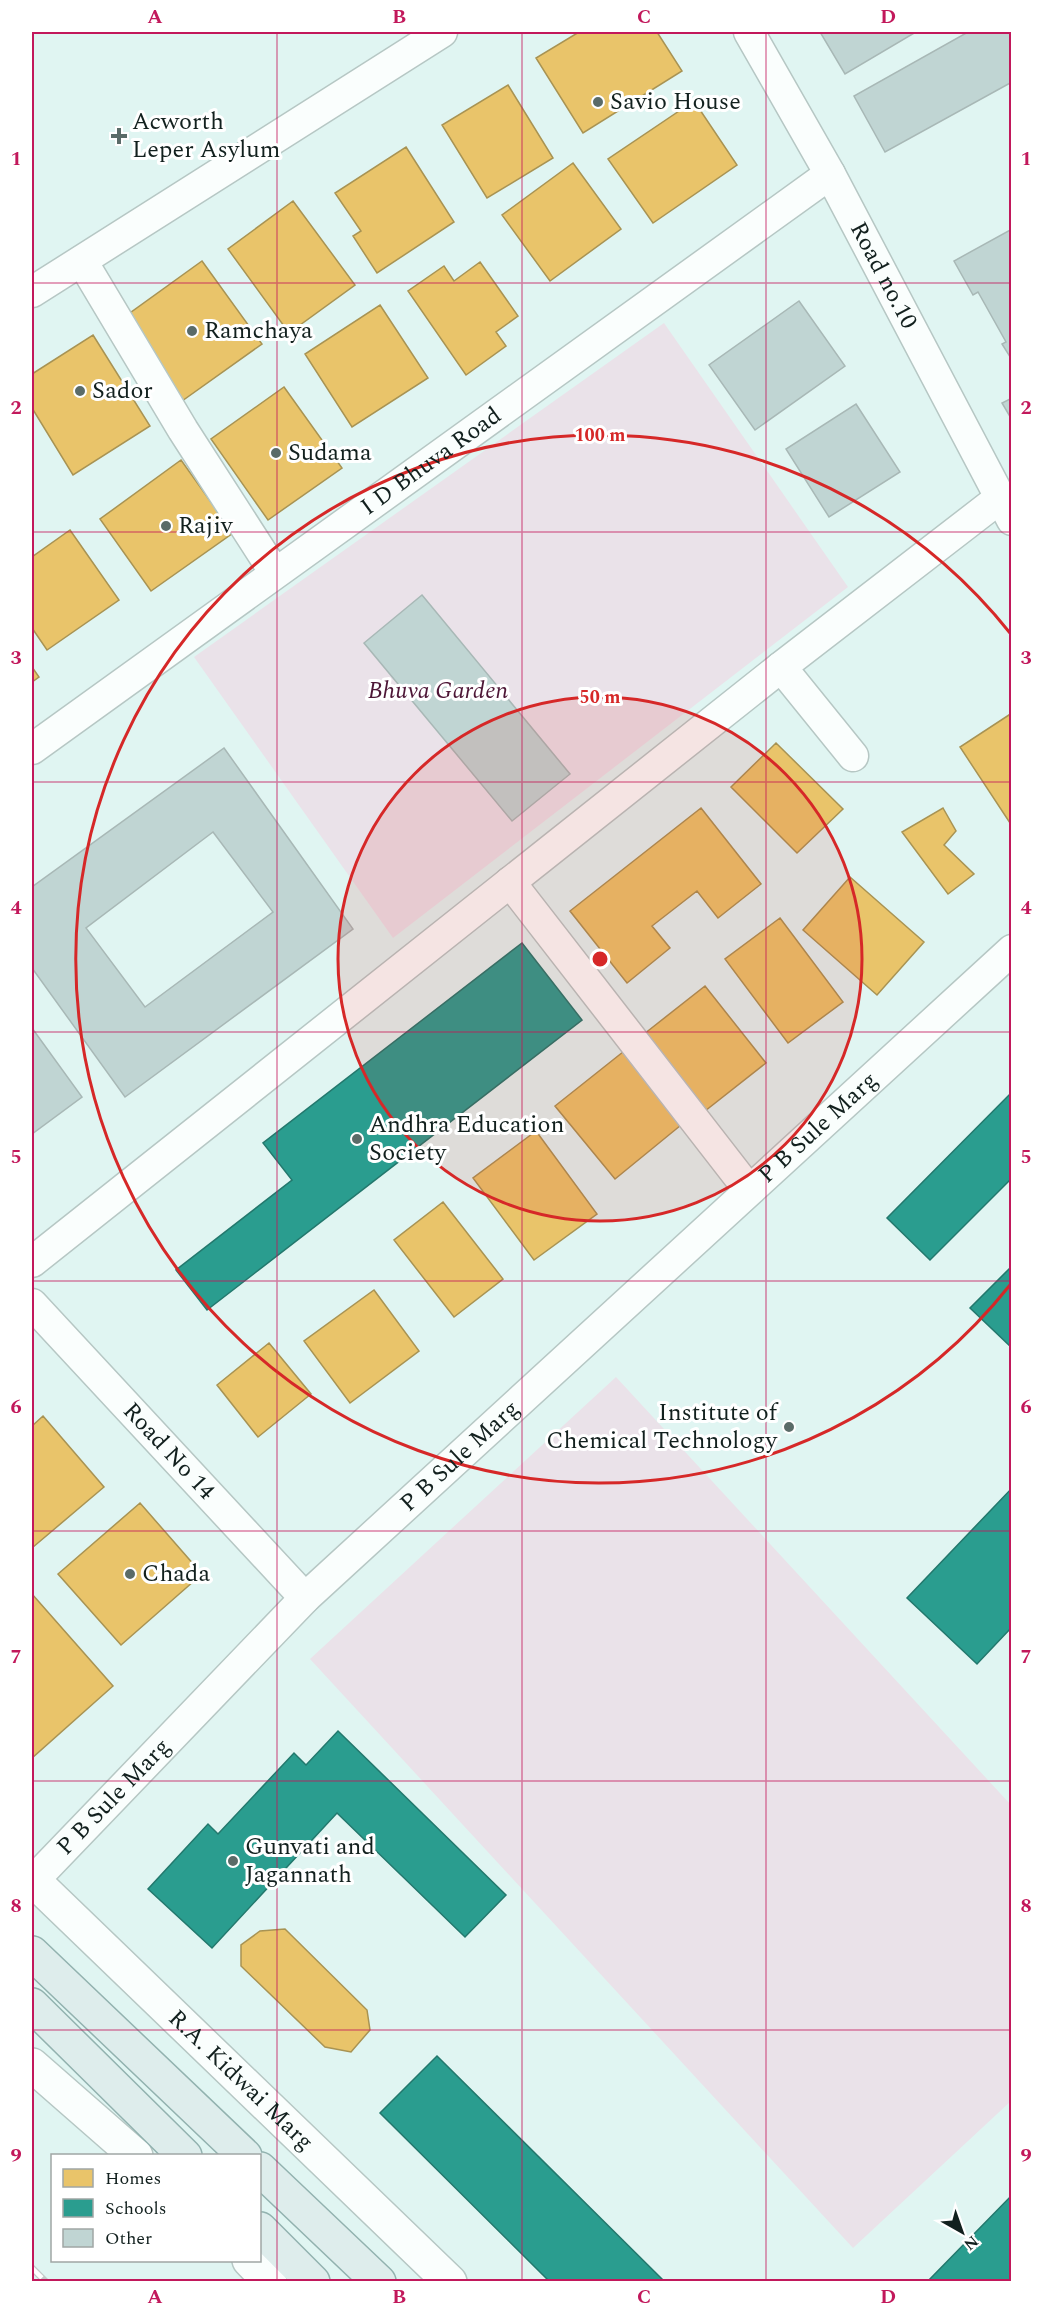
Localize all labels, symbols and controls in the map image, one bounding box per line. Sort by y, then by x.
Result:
text: A [147,2,163,32]
text: B [392,2,406,32]
text: C [637,2,651,32]
text: D [880,2,896,32]
place label: Savio House [610,84,741,120]
marker: Savio House [591,95,605,109]
place label: Acworth Leper Asylum [132,104,280,168]
marker: Acworth Leper Asylum [110,127,128,145]
text: 1 [10,144,22,174]
text: 1 [1020,144,1032,174]
street label: Road no.10 [840,215,926,335]
place label: Ramchaya [204,313,313,349]
marker: Ramchaya [185,324,199,338]
place label: Sador [92,373,153,409]
marker: Sador [73,384,87,398]
text: 2 [10,393,22,423]
text: 2 [1020,393,1032,423]
street label: I D Bhuva Road [353,398,509,525]
text: 100 m [574,422,626,449]
place label: Sudama [288,435,372,471]
marker: Sudama [269,446,283,460]
place label: Rajiv [178,508,234,544]
marker: Rajiv [159,519,173,533]
text: 3 [10,643,22,673]
text: 3 [1020,643,1032,673]
park label: Bhuva Garden [368,673,509,709]
text: 50 m [580,684,620,711]
text: 4 [10,893,22,923]
text: 4 [1020,893,1032,923]
centre of rings [590,949,610,969]
street label: P B Sule Marg [750,1063,886,1192]
place label: Andhra Education Society [369,1107,565,1171]
marker: Andhra Education Society [350,1132,364,1146]
text: 5 [10,1142,22,1172]
text: 5 [1020,1142,1032,1172]
text: 6 [10,1392,22,1422]
street label: P B Sule Marg [392,1392,528,1520]
text: 6 [1020,1392,1032,1422]
street label: Road No 14 [114,1394,224,1508]
place label: Institute of Chemical Technology [546,1395,779,1459]
marker: Institute of Chemical Technology [782,1420,796,1434]
place label: Chada [142,1556,210,1592]
marker: Chada [123,1567,137,1581]
text: 7 [10,1642,22,1672]
text: 7 [1020,1642,1032,1672]
street label: P B Sule Marg [48,1730,179,1864]
place label: Gunvati and Jagannath [245,1829,375,1893]
marker: Gunvati and Jagannath [226,1854,240,1868]
text: 8 [10,1891,22,1921]
text: 8 [1020,1891,1032,1921]
street label: R.A. Kidwai Marg [160,2001,322,2159]
text: 9 [10,2141,22,2171]
text: 9 [1020,2141,1032,2171]
legend [51,2154,261,2262]
text: Homes [105,2165,161,2192]
text: Schools [105,2195,167,2222]
north arrow [932,2202,992,2262]
text: Other [105,2225,152,2252]
text: N [958,2229,984,2256]
text: A [147,2282,163,2312]
text: B [392,2282,406,2312]
text: C [637,2282,651,2312]
text: D [880,2282,896,2312]

